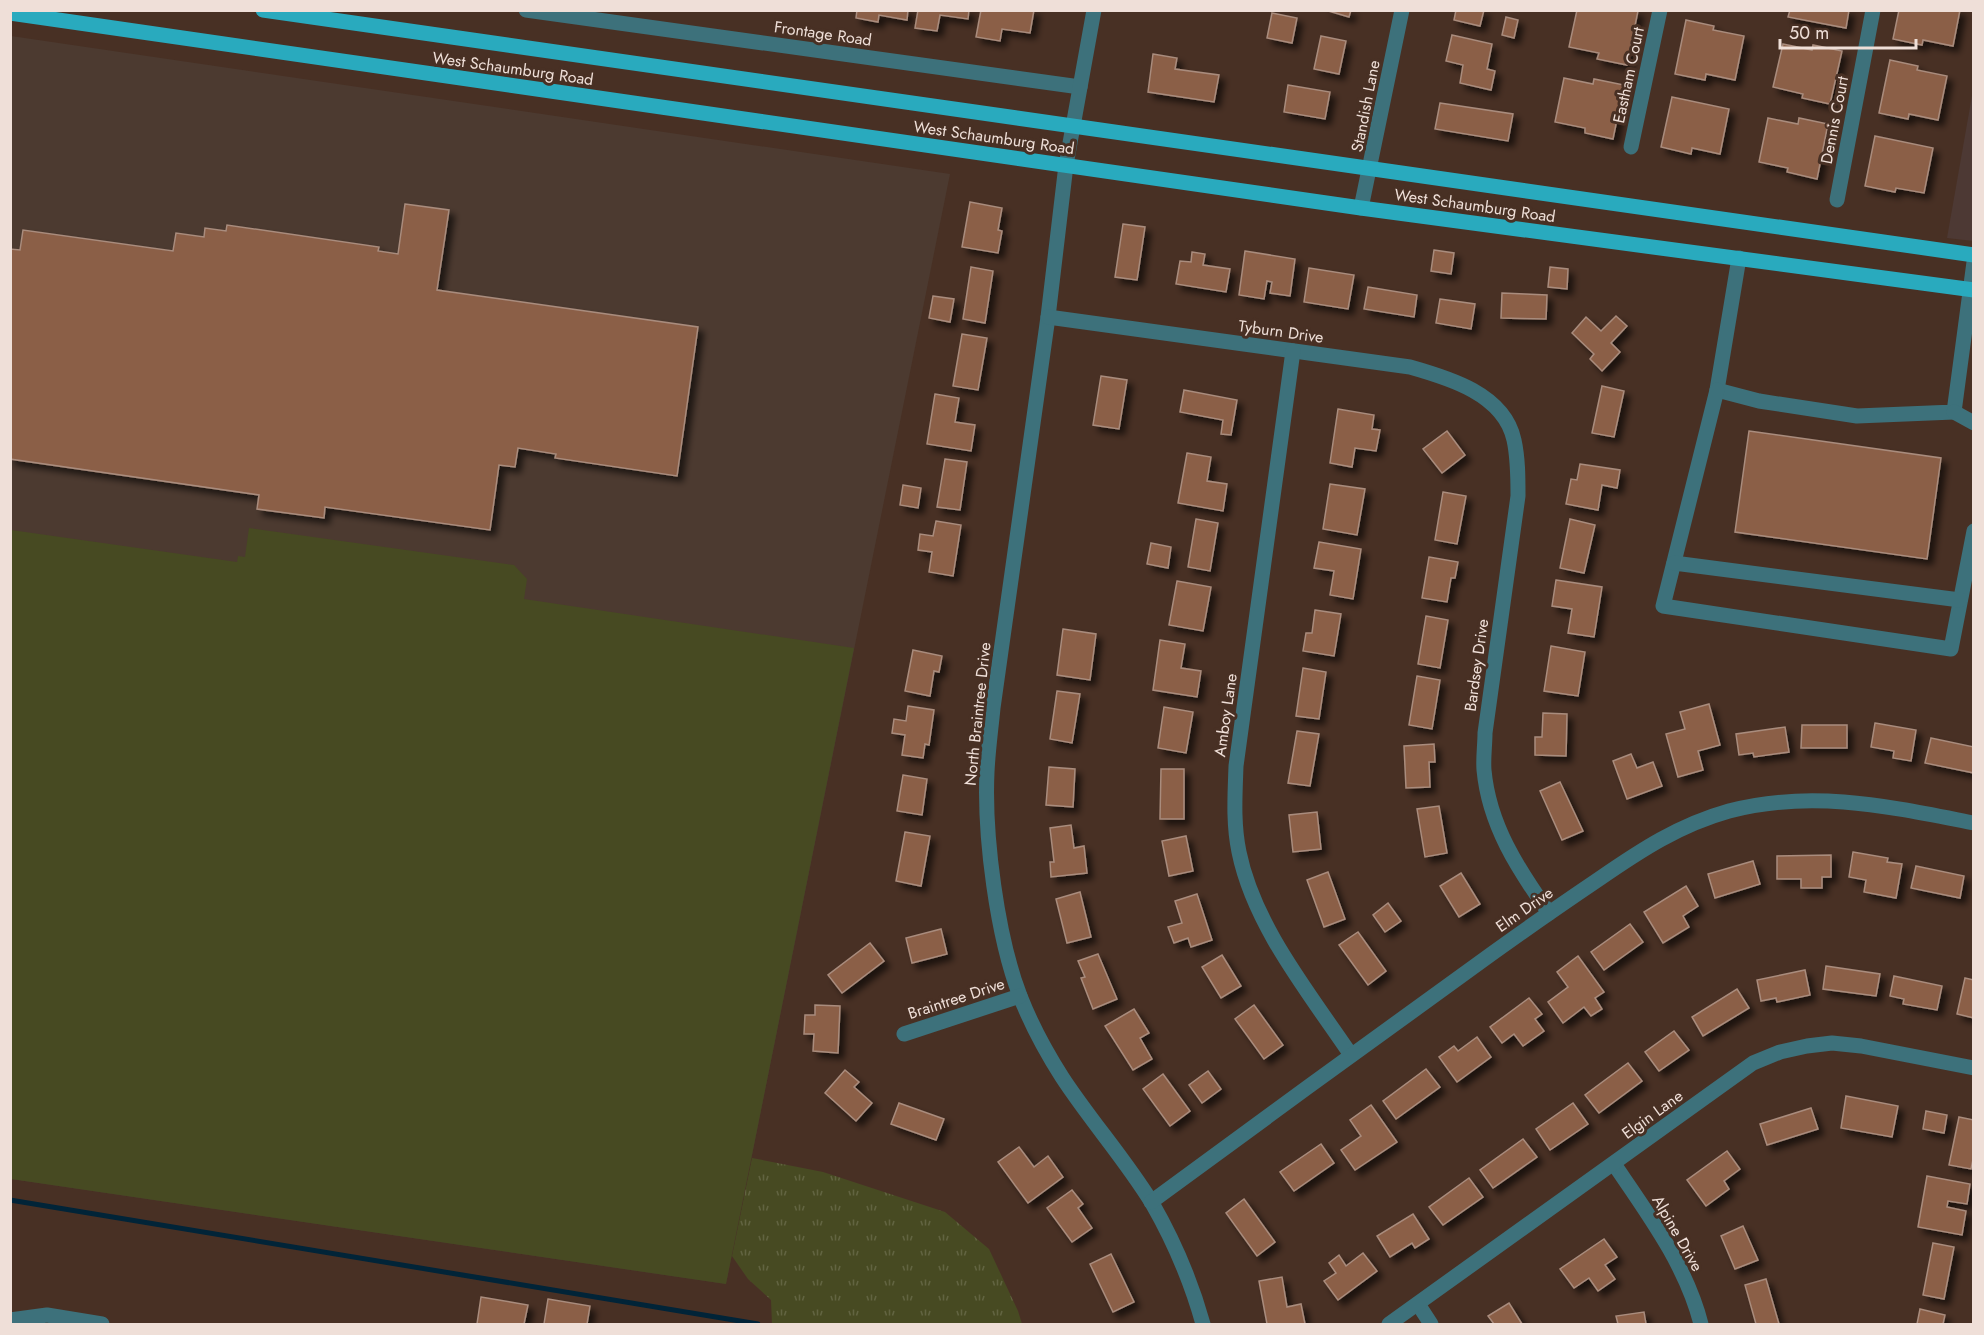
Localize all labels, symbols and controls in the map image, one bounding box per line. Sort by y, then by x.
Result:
scale bar [1780,12,1916,50]
street label: Frontage Road [773,15,873,52]
text: 50 m [1789,20,1829,46]
street label: Eastham Court [1607,25,1650,125]
street label: West Schaumburg Road [431,46,595,91]
street label: Standish Lane [1345,58,1386,154]
street label: Dennis Court [1815,74,1854,166]
street label: West Schaumburg Road [912,115,1076,160]
street label: West Schaumburg Road [1393,183,1557,228]
street label: Tyburn Drive [1237,314,1325,349]
street label: Bardsey Drive [1459,617,1494,713]
street label: North Braintree Drive [959,641,996,787]
street label: Amboy Lane [1208,672,1243,758]
street label: Elm Drive [1491,881,1558,938]
street label: Braintree Drive [905,972,1008,1025]
street label: Elgin Lane [1617,1084,1688,1144]
street label: Alpine Drive [1646,1191,1709,1276]

